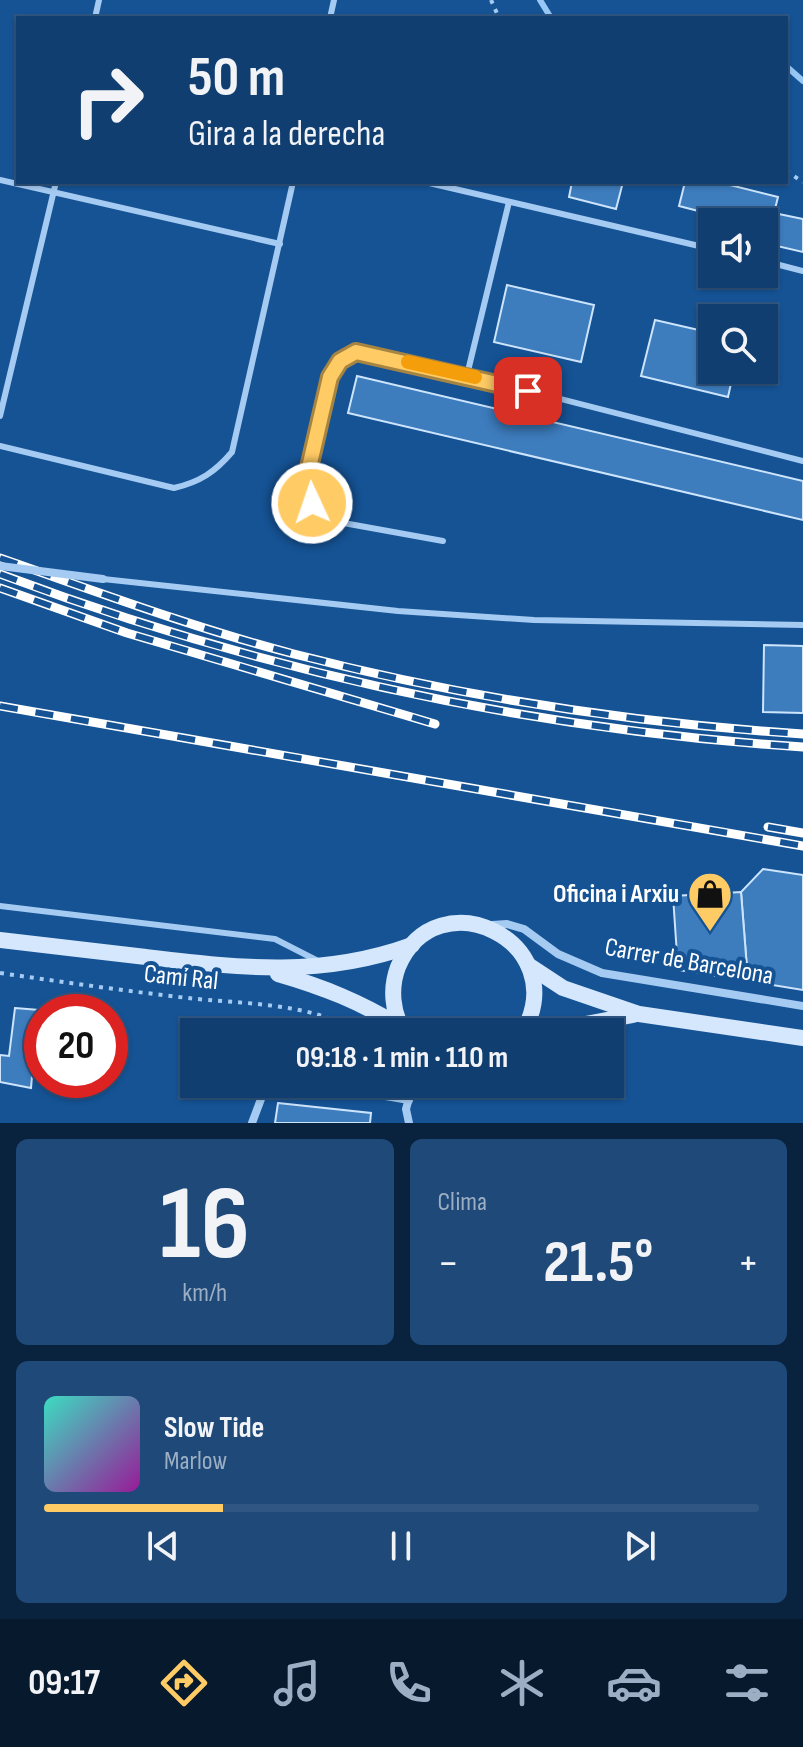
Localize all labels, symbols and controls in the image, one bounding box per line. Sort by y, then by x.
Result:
text: 50 m [188,45,285,112]
icon: right [56,48,160,152]
text: Gira a la derecha [188,113,385,156]
map controls [698,208,778,384]
button: sound [698,208,778,288]
button: search [698,304,778,384]
pin [494,357,562,425]
icon: arrive [506,369,550,413]
position arrow [270,461,354,545]
shop icon: Oficina i Arxiu [686,870,734,933]
place label: Oficina i Arxiu [553,879,679,910]
street label: Carrer de Barcelona [602,932,776,992]
street label: Camí Ral [142,959,220,997]
speed limit sign: 20 [24,994,128,1098]
text: 09:18 · 1 min · 110 m [296,1040,508,1076]
text: 16 [160,1163,250,1288]
text: Clima [438,1187,487,1218]
text: 21.5° [543,1227,653,1299]
text: − [438,1237,459,1290]
text: + [737,1237,759,1290]
text: km/h [182,1278,227,1309]
text: Slow Tide [164,1410,264,1446]
text: Marlow [164,1446,227,1477]
icon: previous [141,1524,185,1568]
icon: pause [379,1524,423,1568]
icon: next [618,1524,662,1568]
icon: directions [156,1655,212,1711]
icon: music [269,1655,325,1711]
icon: phone [381,1655,437,1711]
icon: climate [494,1655,550,1711]
icon: car [606,1655,662,1711]
icon: filters [719,1655,775,1711]
text: 09:17 [28,1662,100,1705]

